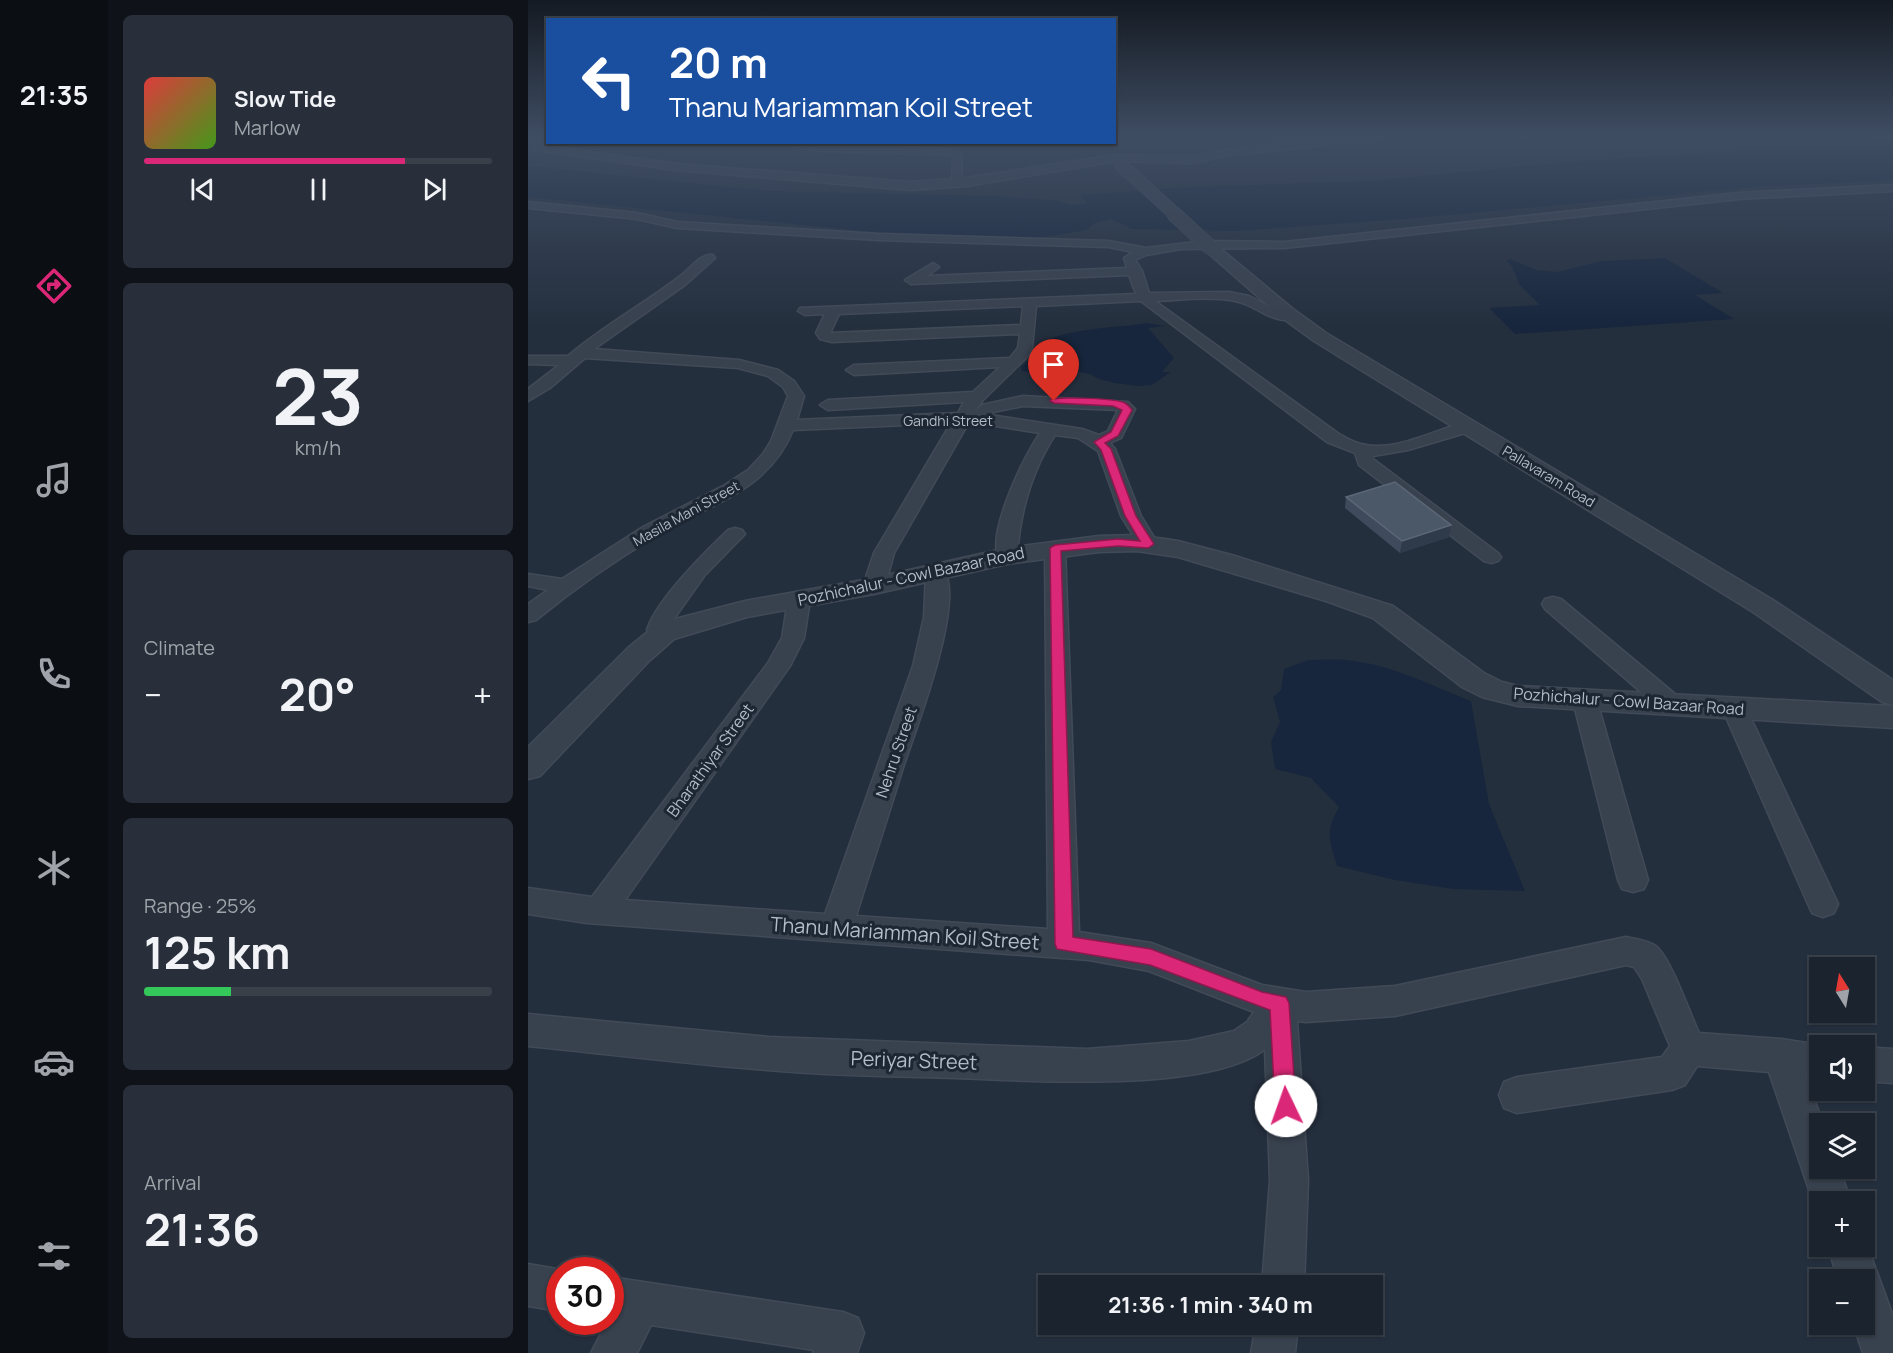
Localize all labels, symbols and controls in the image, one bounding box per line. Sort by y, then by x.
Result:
text: 20 m [669,33,768,91]
icon: left [570,42,648,120]
text: 21:35 [20,76,88,113]
text: Slow Tide [234,84,336,114]
text: Thanu Mariamman Koil Street [669,88,1033,125]
text: Marlow [234,114,301,141]
icon: previous [186,173,219,206]
icon: pause [302,173,335,206]
icon: next [418,173,451,206]
icon: directions [33,265,75,307]
pin [1028,339,1079,401]
text: 23 [272,342,364,448]
icon: arrive [1037,348,1070,381]
street label: Gandhi Street [903,411,993,430]
text: km/h [295,434,341,461]
street label: Pallavaram Road [1499,441,1599,511]
icon: music [33,459,75,501]
street label: Masila Mani Street [629,476,743,550]
street label: Pozhichalur - Cowl Bazaar Road [796,541,1026,611]
text: Climate [144,634,215,661]
icon: phone [33,653,75,695]
text: 20° [279,663,356,725]
text: − [144,672,162,717]
text: + [473,672,492,717]
street label: Pozhichalur - Cowl Bazaar Road [1513,682,1745,720]
street label: Bharathiyar Street [661,699,759,821]
street label: Nehru Street [870,703,922,801]
icon: climate [33,847,75,889]
text: Range · 25% [144,892,257,919]
street label: Thanu Mariamman Koil Street [770,910,1040,956]
text: 125 km [144,921,291,983]
north arrow [1809,957,1875,1023]
map controls [1809,957,1875,1335]
button: sound [1809,1035,1875,1101]
icon: car [33,1041,75,1083]
street label: Periyar Street [850,1044,978,1076]
position arrow [1254,1074,1318,1138]
button: layers [1809,1113,1875,1179]
text: Arrival [144,1169,201,1196]
button: + [1809,1191,1875,1257]
text: 21:36 [144,1198,260,1260]
icon: filters [33,1235,75,1277]
speed limit sign: 30 [546,1257,624,1335]
button: − [1809,1269,1875,1335]
text: 21:36 · 1 min · 340 m [1108,1290,1313,1320]

